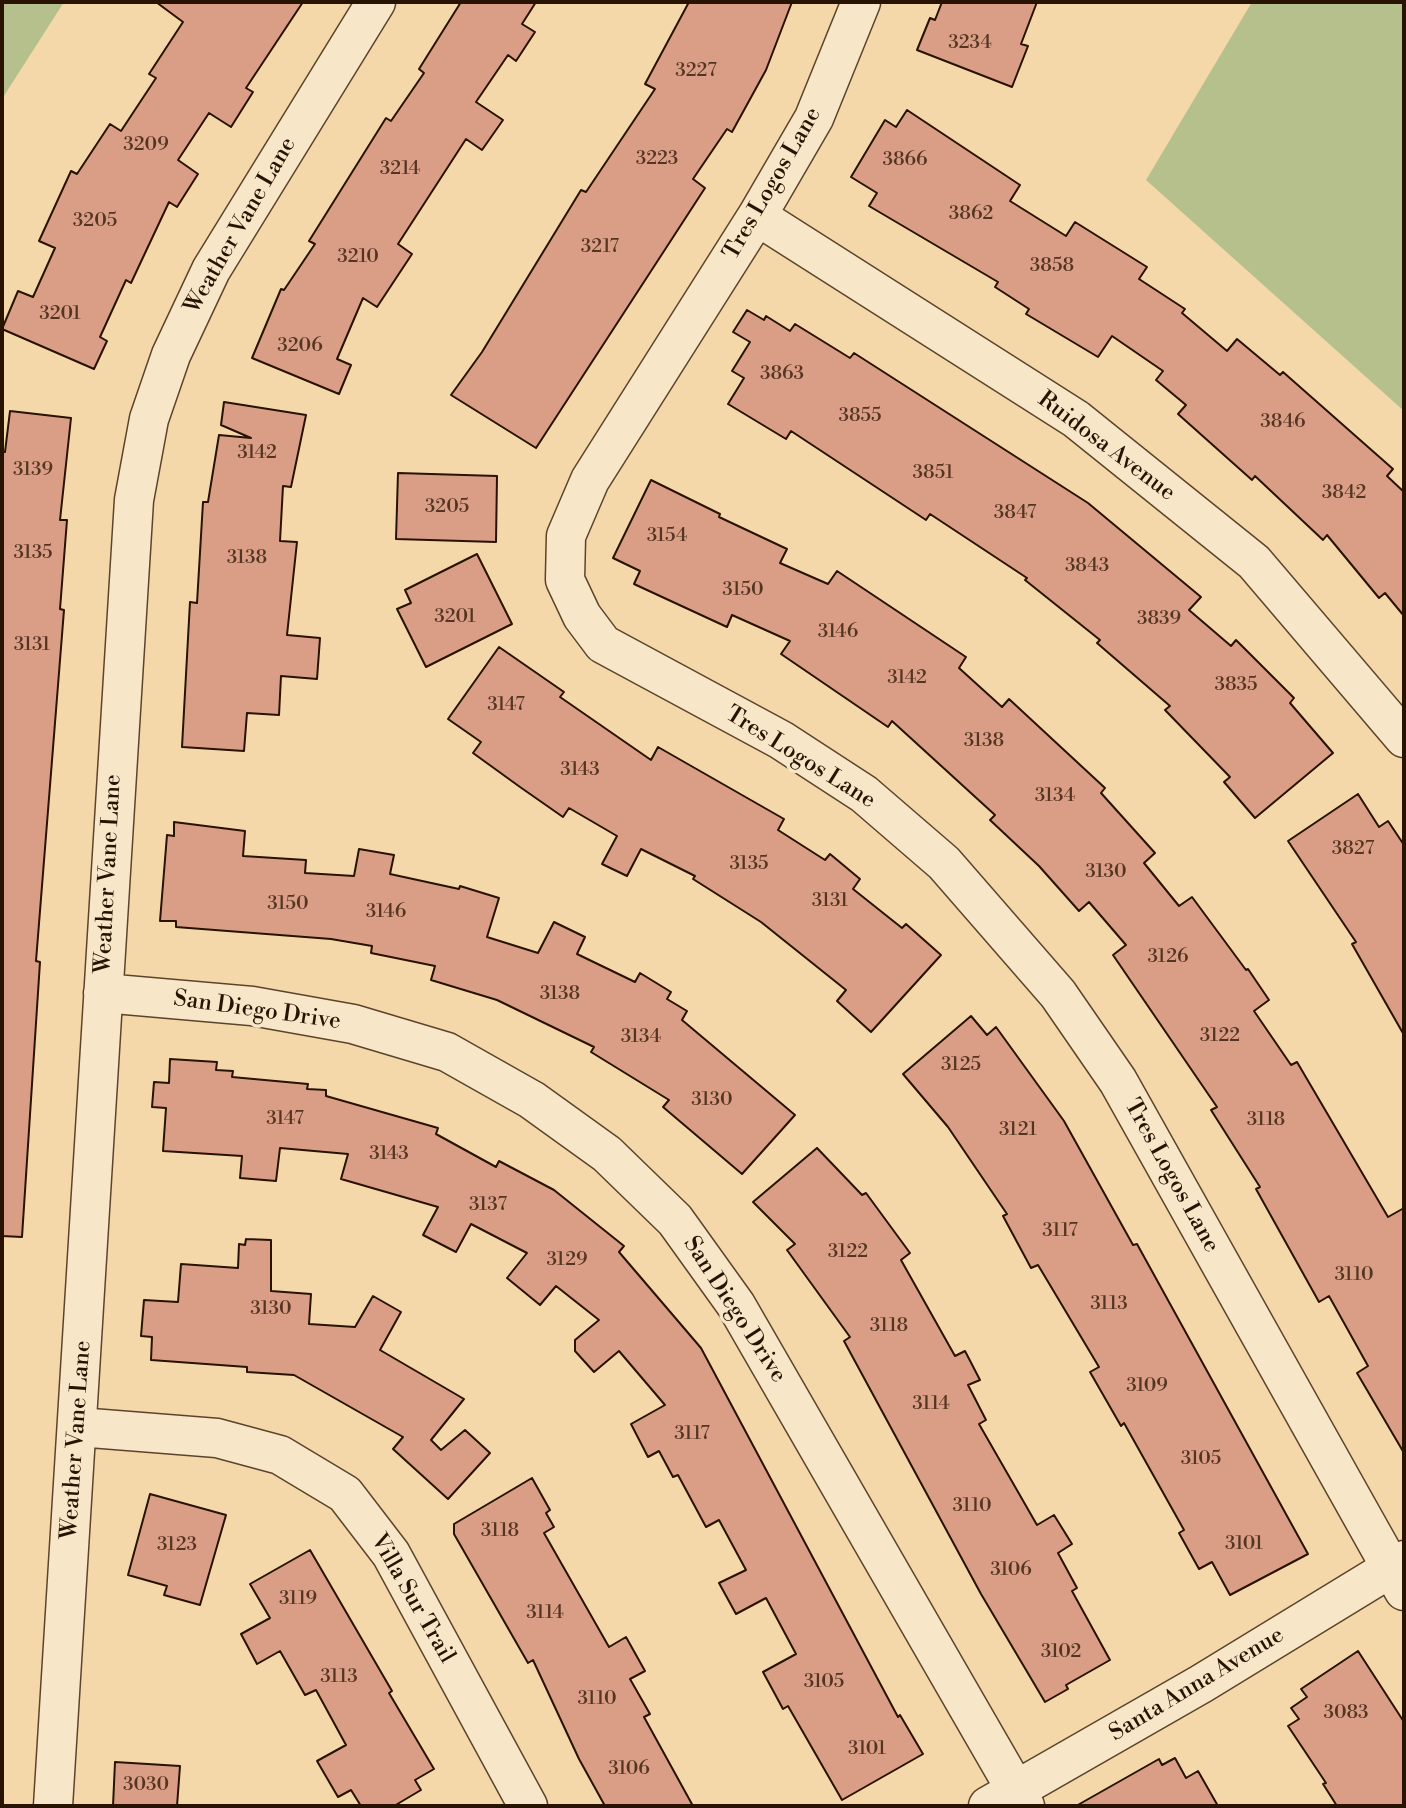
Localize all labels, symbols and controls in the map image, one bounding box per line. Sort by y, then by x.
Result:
house number: 3234 [948,32,992,54]
house number: 3227 [675,60,717,82]
street label: Tres Logos Lane [718,103,828,265]
street label: Weather Vane Lane [179,133,303,319]
house number: 3209 [123,134,169,156]
house number: 3223 [636,148,678,170]
house number: 3866 [882,149,928,171]
house number: 3214 [380,158,420,180]
house number: 3862 [949,203,993,225]
house number: 3205 [73,210,117,232]
house number: 3217 [581,236,619,258]
house number: 3210 [337,246,379,268]
house number: 3858 [1030,255,1074,277]
house number: 3201 [39,303,81,325]
house number: 3206 [277,335,323,357]
house number: 3863 [760,363,804,385]
street label: Ruidosa Avenue [1032,386,1180,508]
house number: 3855 [838,405,882,427]
house number: 3846 [1260,411,1306,433]
house number: 3142 [237,442,277,464]
house number: 3139 [13,459,53,481]
house number: 3851 [913,462,953,484]
house number: 3842 [1322,482,1366,504]
house number: 3205 [425,496,469,518]
house number: 3847 [994,502,1036,524]
house number: 3154 [647,525,687,547]
house number: 3135 [13,542,53,564]
house number: 3138 [227,547,267,569]
house number: 3843 [1065,555,1109,577]
house number: 3150 [722,579,764,601]
house number: 3201 [434,606,476,628]
house number: 3839 [1137,608,1181,630]
house number: 3146 [818,621,858,643]
house number: 3131 [14,634,50,656]
house number: 3142 [887,667,927,689]
house number: 3835 [1214,674,1258,696]
house number: 3147 [487,694,525,716]
street label: Tres Logos Lane [720,701,880,815]
house number: 3138 [964,730,1004,752]
house number: 3143 [560,759,600,781]
street label: Weather Vane Lane [90,774,128,974]
house number: 3134 [1035,785,1075,807]
house number: 3827 [1332,838,1374,860]
house number: 3135 [729,853,769,875]
house number: 3130 [1085,861,1127,883]
house number: 3131 [812,890,848,912]
house number: 3150 [267,893,309,915]
house number: 3146 [366,901,406,923]
house number: 3126 [1148,946,1188,968]
house number: 3138 [540,983,580,1005]
street label: San Diego Drive [172,986,342,1036]
house number: 3122 [1200,1025,1240,1047]
house number: 3134 [621,1026,661,1048]
house number: 3125 [941,1054,981,1076]
house number: 3130 [691,1089,733,1111]
street label: Tres Logos Lane [1117,1094,1225,1258]
house number: 3147 [266,1108,304,1130]
house number: 3118 [1247,1109,1285,1131]
house number: 3121 [999,1119,1037,1141]
house number: 3143 [369,1143,409,1165]
house number: 3137 [469,1194,507,1216]
house number: 3117 [1042,1220,1078,1242]
street label: San Diego Drive [677,1232,791,1388]
house number: 3122 [828,1241,868,1263]
house number: 3129 [547,1249,587,1271]
house number: 3110 [1334,1264,1374,1286]
house number: 3113 [1090,1293,1128,1315]
house number: 3130 [250,1298,292,1320]
house number: 3118 [870,1315,908,1337]
street label: Weather Vane Lane [56,1340,98,1540]
house number: 3109 [1126,1375,1168,1397]
house number: 3114 [912,1393,950,1415]
house number: 3117 [674,1423,710,1445]
house number: 3105 [1181,1448,1221,1470]
house number: 3110 [952,1495,992,1517]
house number: 3118 [481,1520,519,1542]
street label: Villa Sur Trail [364,1529,460,1669]
house number: 3101 [1225,1533,1263,1555]
house number: 3123 [157,1534,197,1556]
house number: 3106 [990,1559,1032,1581]
house number: 3119 [279,1588,317,1610]
house number: 3114 [526,1602,564,1624]
street label: Santa Anna Avenue [1105,1622,1289,1748]
house number: 3102 [1041,1641,1081,1663]
house number: 3113 [320,1666,358,1688]
house number: 3105 [804,1671,844,1693]
house number: 3110 [577,1688,617,1710]
house number: 3083 [1323,1702,1369,1724]
house number: 3101 [848,1738,886,1760]
house number: 3106 [608,1758,650,1780]
house number: 3030 [123,1774,169,1796]

